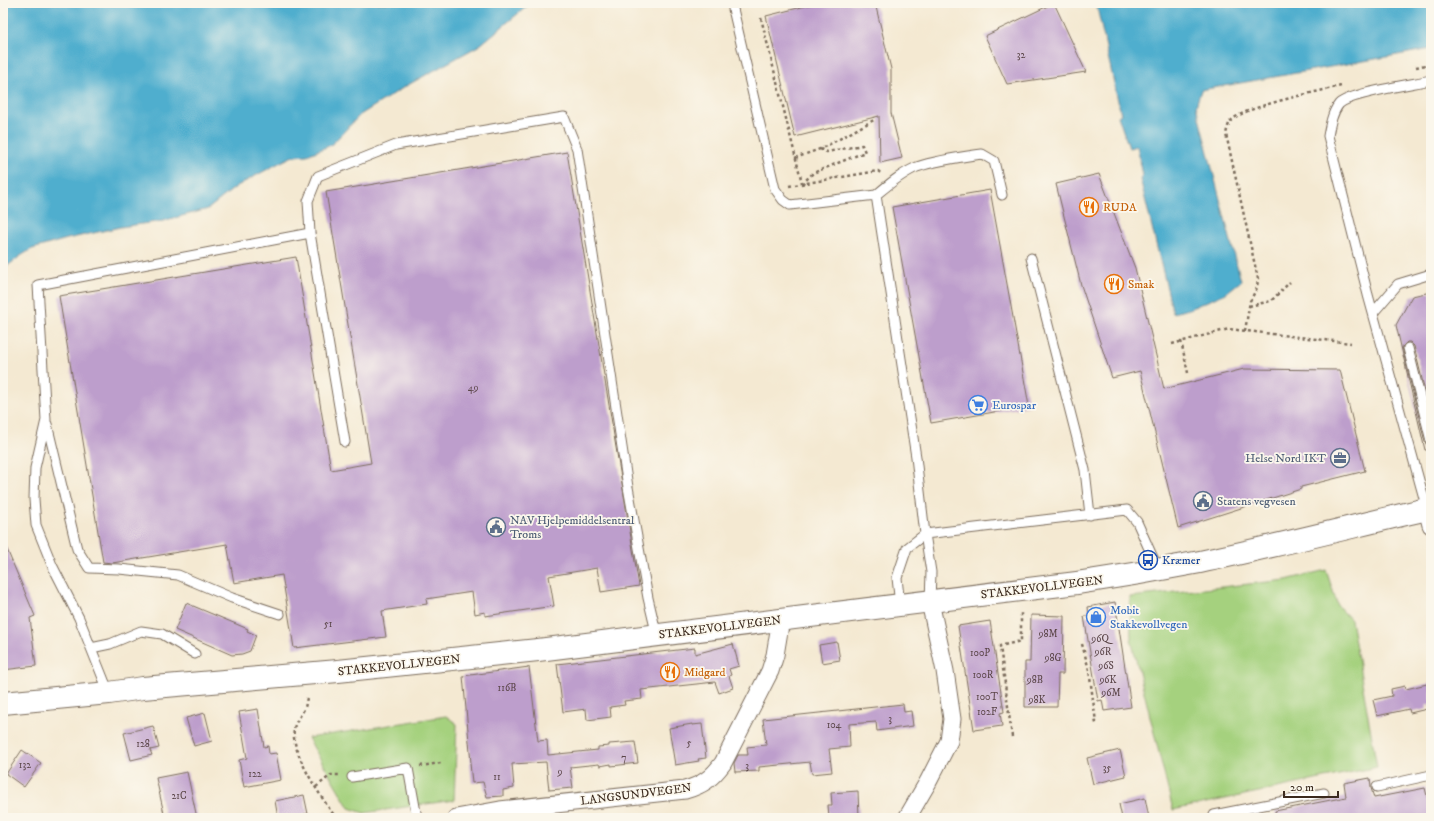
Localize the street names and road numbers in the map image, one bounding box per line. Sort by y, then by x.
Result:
street label: STAKKEVOLLVEGEN [980,573,1104,602]
street label: STAKKEVOLLVEGEN [658,613,782,642]
street label: STAKKEVOLLVEGEN [337,652,461,679]
street label: LANGSUNDVEGEN [580,780,693,809]

